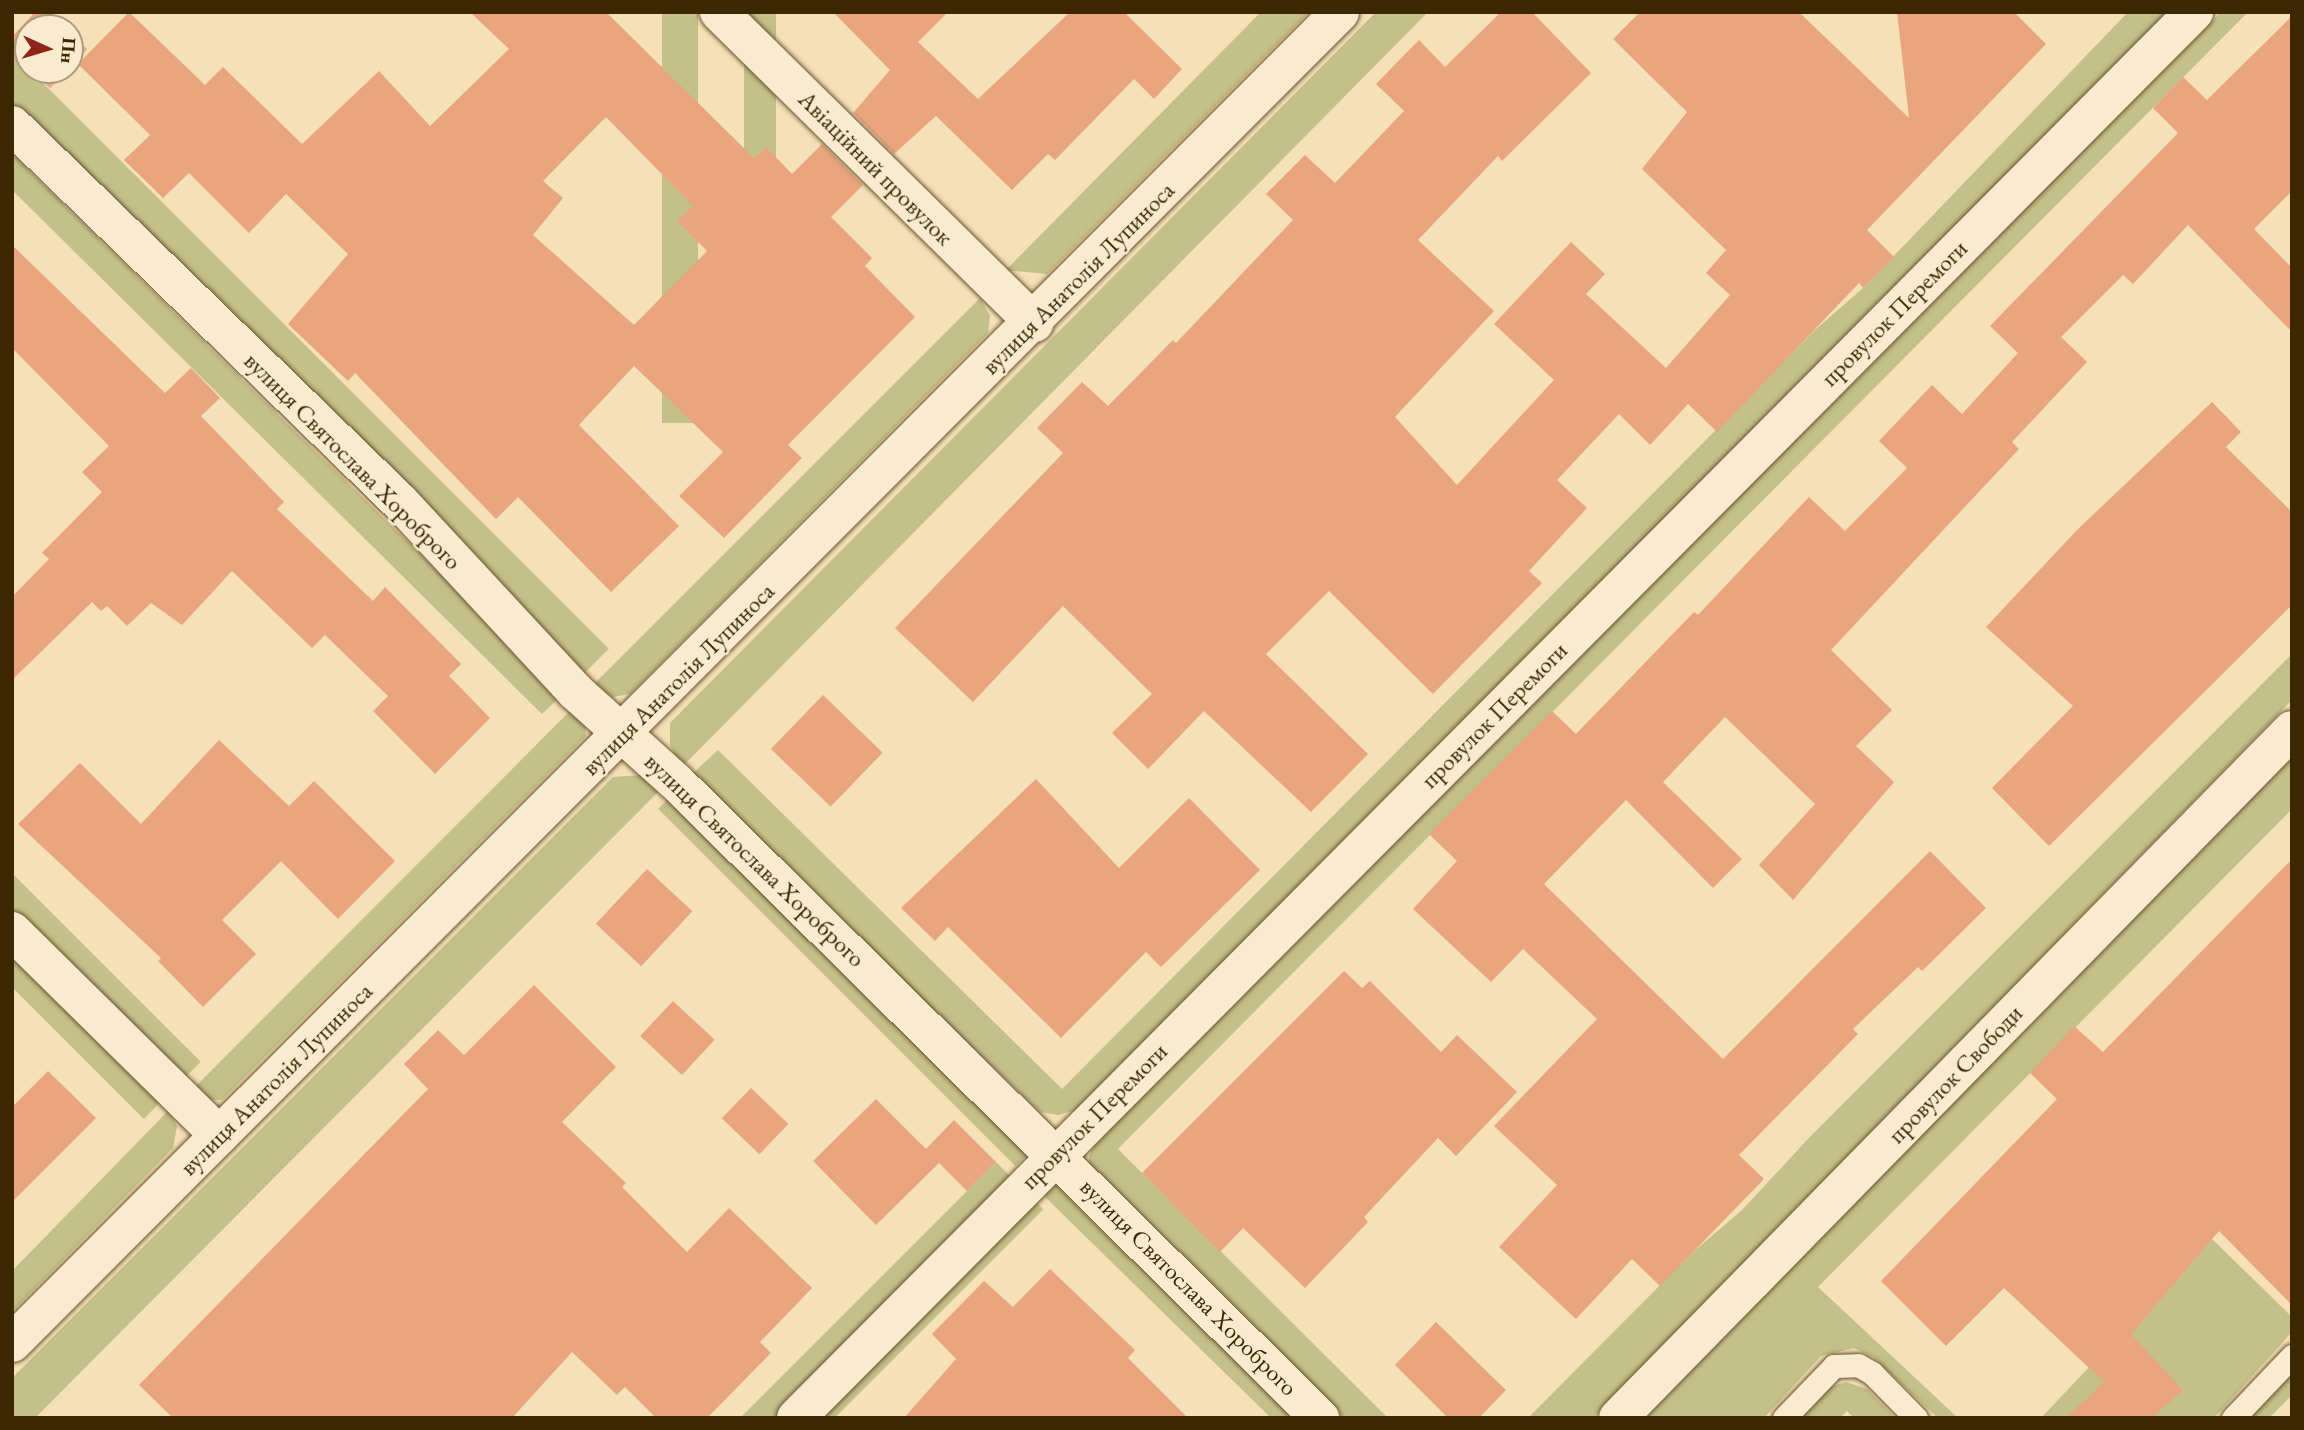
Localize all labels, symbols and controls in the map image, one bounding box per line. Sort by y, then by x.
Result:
north arrow [14,14,84,84]
text: Пн [55,37,82,64]
street label: Авіаційний провулок [793,85,959,251]
street label: вулиця Анатолія Лупиноса [976,176,1180,380]
street label: провулок Перемоги [1815,234,1973,392]
street label: вулиця Святослава Хороброго [238,346,468,576]
street label: вулиця Анатолія Лупиноса [576,577,780,781]
street label: провулок Перемоги [1415,636,1573,794]
street label: вулиця Святослава Хороброго [639,747,871,973]
street label: вулиця Анатолія Лупиноса [174,977,378,1181]
street label: провулок Свободи [1882,999,2028,1149]
street label: провулок Перемоги [1015,1037,1173,1195]
street label: вулиця Святослава Хороброго [1074,1172,1304,1402]

